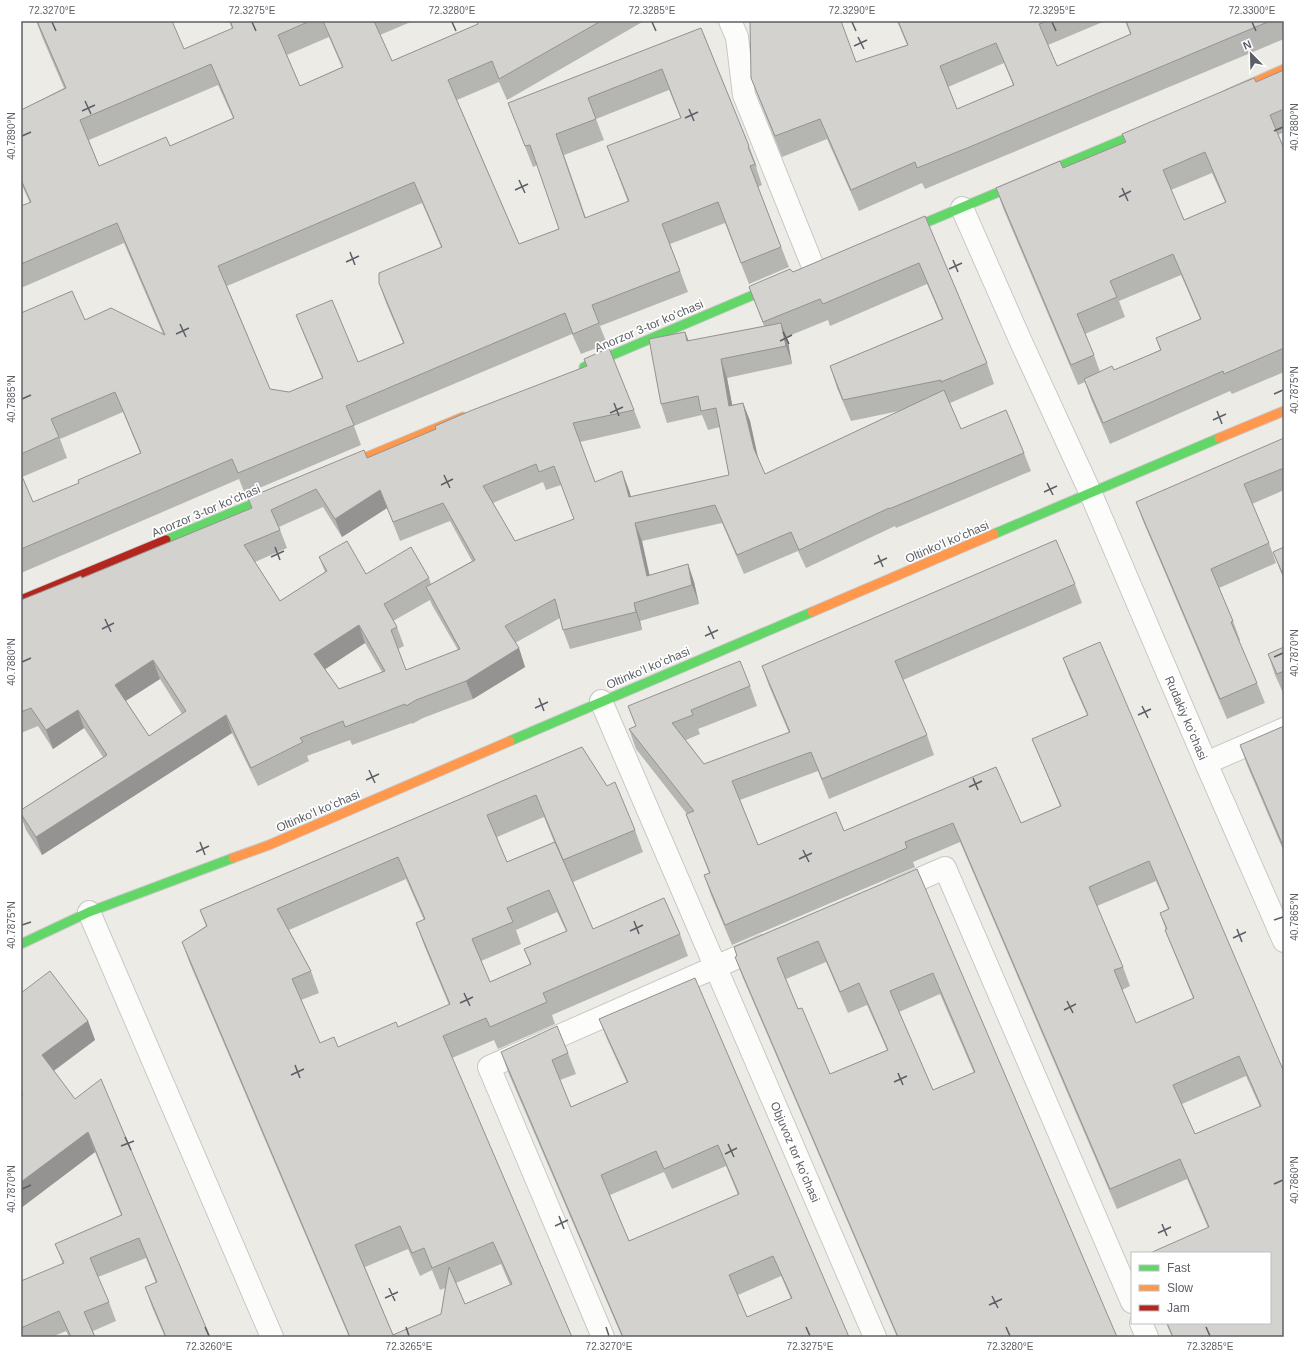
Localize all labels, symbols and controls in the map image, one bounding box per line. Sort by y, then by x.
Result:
text: 72.3270°E [29,5,76,16]
text: 72.3275°E [229,5,276,16]
text: 72.3280°E [429,5,476,16]
text: 72.3285°E [629,5,676,16]
text: 72.3290°E [829,5,876,16]
text: 72.3295°E [1029,5,1076,16]
text: 72.3300°E [1229,5,1276,16]
north arrow [1231,34,1271,74]
text: N [1241,38,1253,52]
text: 40.7880°N [1289,103,1300,151]
text: 40.7890°N [6,112,17,160]
street label: Anorzor 3-tor koʻchasi [593,297,705,355]
text: 40.7875°N [1289,366,1300,414]
text: 40.7885°N [6,375,17,423]
street label: Anorzor 3-tor koʻchasi [150,482,262,540]
street label: Oltinkoʻl koʻchasi [903,518,991,566]
text: 40.7870°N [1289,629,1300,677]
text: 40.7880°N [6,638,17,686]
street label: Oltinkoʻl koʻchasi [604,644,692,692]
street label: Rudakiy koʻchasi [1162,674,1210,762]
street label: Oltinkoʻl koʻchasi [274,787,362,835]
text: 40.7865°N [1289,893,1300,941]
text: 40.7875°N [6,901,17,949]
street label: Objuvoz tor koʻchasi [767,1100,823,1204]
text: 40.7860°N [1289,1156,1300,1204]
text: 40.7870°N [6,1165,17,1213]
legend [1131,1252,1271,1324]
text: Fast [1167,1261,1191,1275]
text: Slow [1167,1281,1193,1295]
text: Jam [1167,1301,1190,1315]
text: 72.3260°E [186,1341,233,1352]
text: 72.3265°E [386,1341,433,1352]
text: 72.3270°E [586,1341,633,1352]
text: 72.3275°E [787,1341,834,1352]
text: 72.3280°E [987,1341,1034,1352]
text: 72.3285°E [1187,1341,1234,1352]

